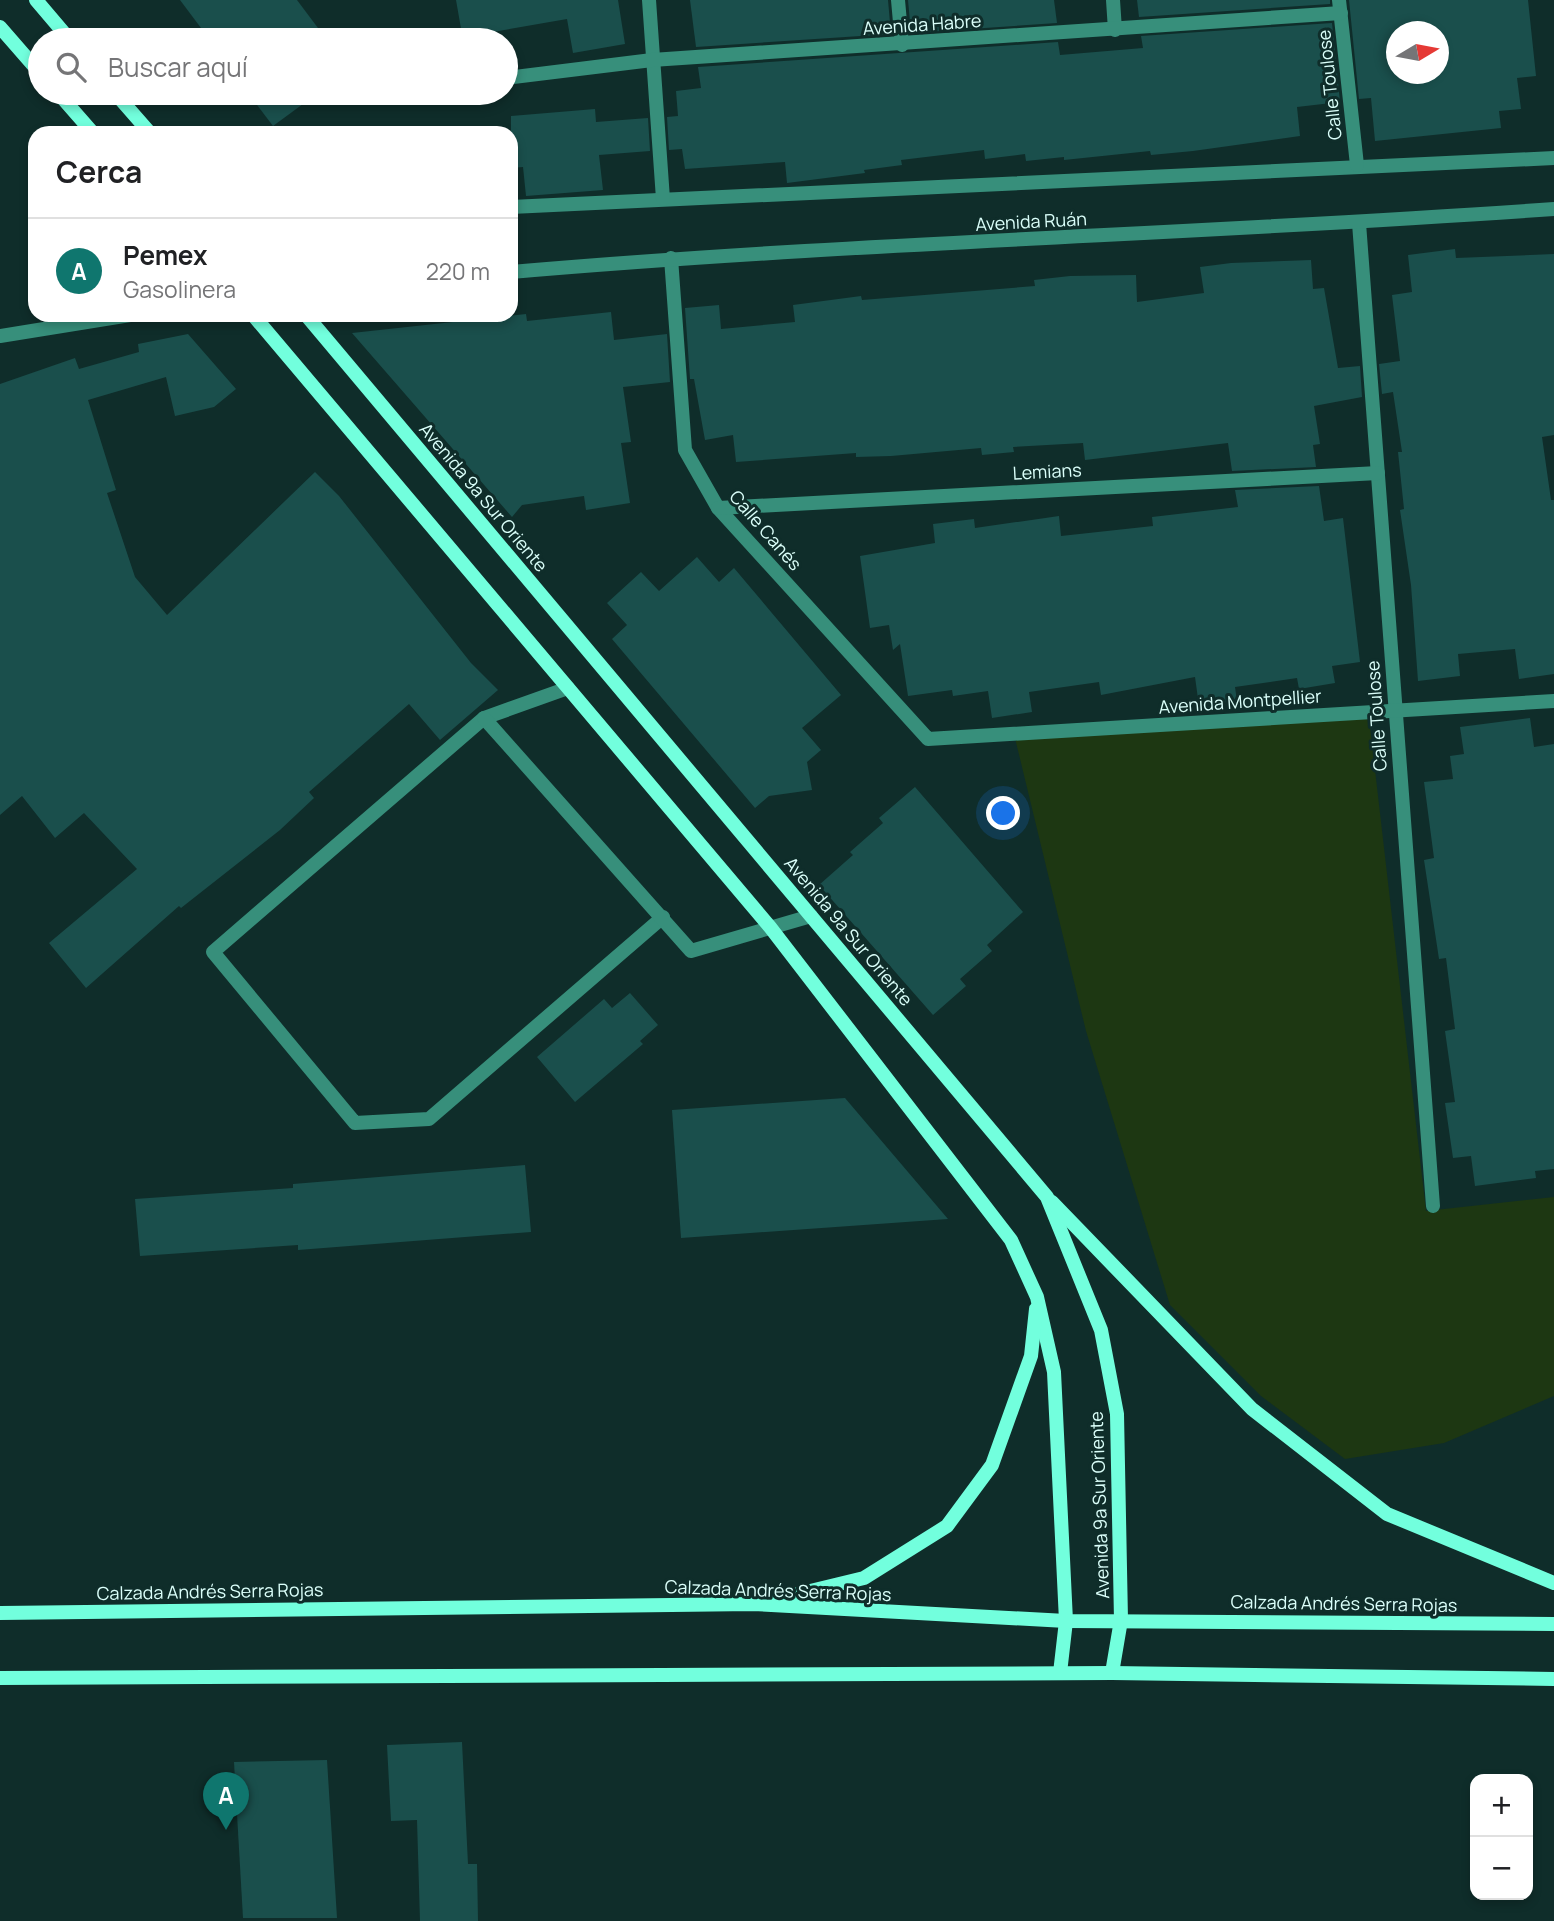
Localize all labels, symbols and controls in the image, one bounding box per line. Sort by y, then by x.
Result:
street label: Avenida Habre [862,8,982,40]
north arrow [1386,21,1449,84]
search box [28,28,518,105]
street label: Calle Toulose [1311,29,1347,141]
icon: search [52,48,90,86]
text: Buscar aquí [108,49,248,85]
text: Cerca [56,151,142,192]
street label: Avenida Ruán [975,206,1087,236]
text: Pemex [123,237,207,273]
text: A [71,255,87,287]
text: 220 m [426,255,490,287]
text: Gasolinera [123,273,236,305]
street label: Avenida 9a Sur Oriente [415,417,553,577]
street label: Lemians [1012,457,1082,485]
street label: Calle Canés [724,485,808,575]
street label: Calle Toulose [1360,660,1392,772]
street label: Avenida Montpellier [1158,683,1323,719]
your location [986,796,1020,830]
street label: Avenida 9a Sur Oriente [780,851,918,1011]
street label: Avenida 9a Sur Oriente [1084,1411,1114,1599]
street label: Calzada Andrés Serra Rojas [664,1574,892,1606]
street label: Calzada Andrés Serra Rojas [96,1577,324,1605]
street label: Calzada Andrés Serra Rojas [1230,1589,1458,1617]
pin: A [203,1772,249,1830]
map controls [1470,1774,1533,1900]
button: + [1470,1774,1533,1837]
button: − [1470,1837,1533,1900]

